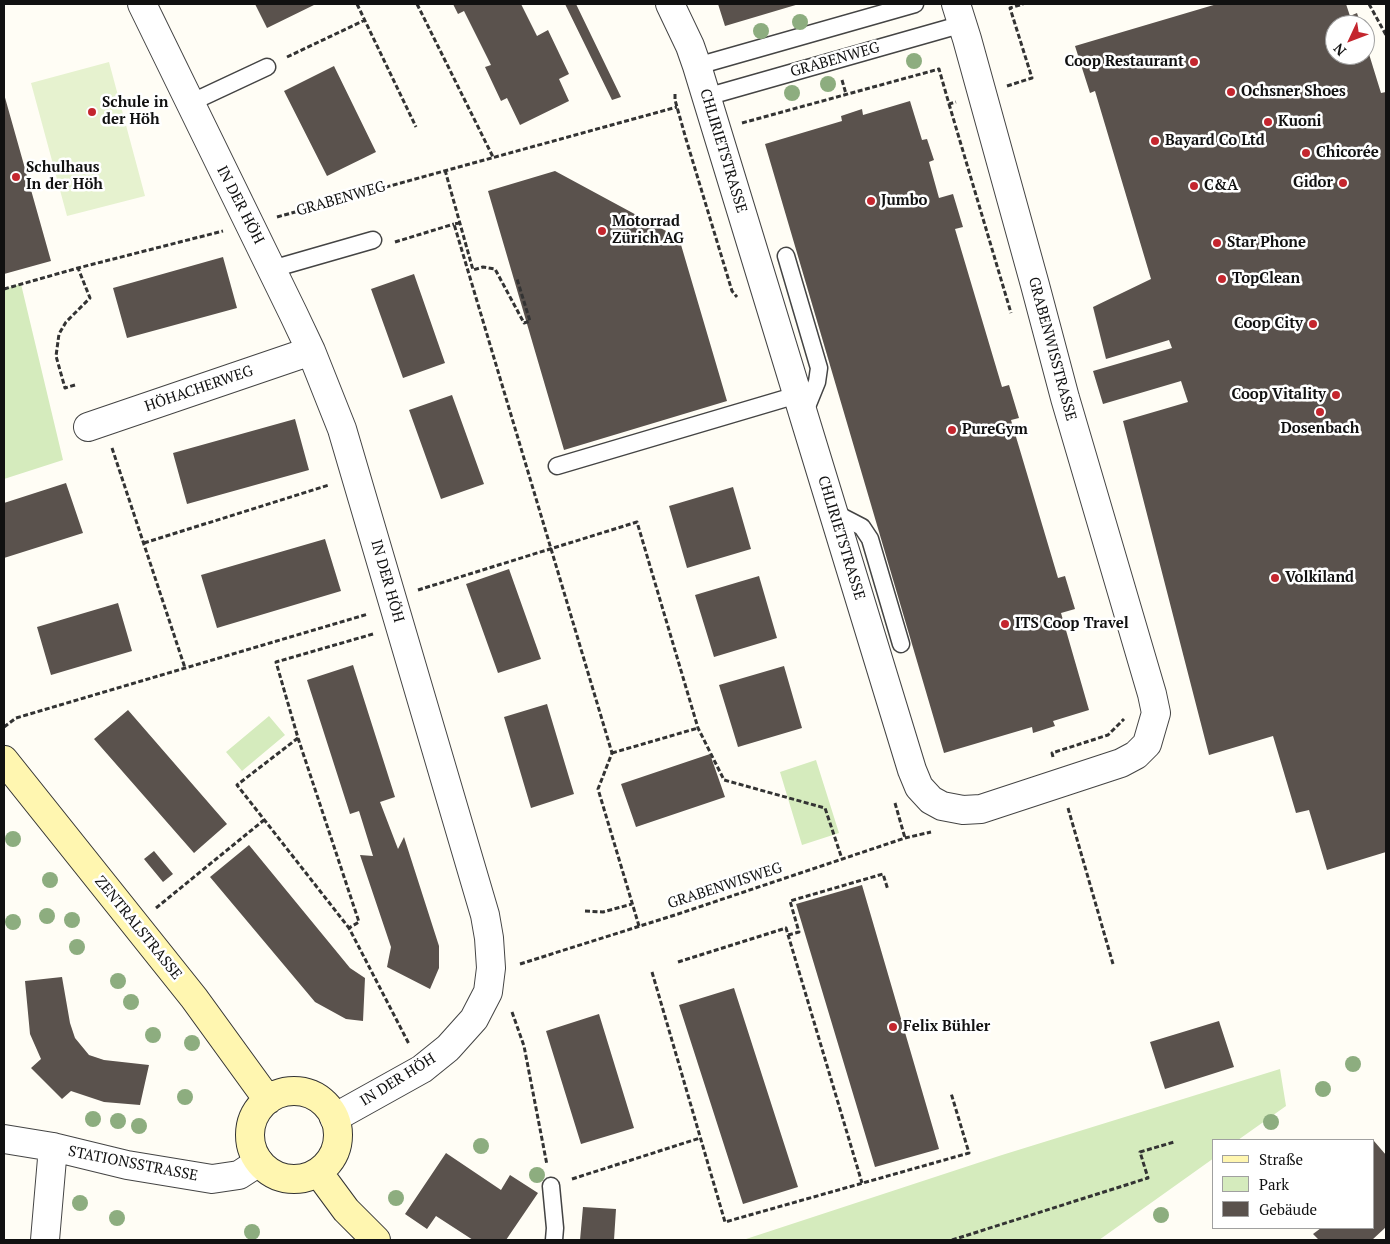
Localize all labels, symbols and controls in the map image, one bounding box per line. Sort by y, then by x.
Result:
north arrow [1325,15,1375,65]
street label: GRABENWEG [788,39,882,81]
text: N [1329,40,1350,60]
place label: Coop Restaurant [1064,53,1184,71]
marker: Coop Restaurant [1188,56,1200,68]
place label: Ochsner Shoes [1241,83,1346,101]
marker: Ochsner Shoes [1225,86,1237,98]
street label: CHLIRIETSTRASSE [696,87,750,215]
place label: Schule in der Höh [102,94,168,129]
marker: Schule in der Höh [86,106,98,118]
place label: Kuoni [1278,113,1322,131]
marker: Kuoni [1262,116,1274,128]
place label: Bayard Co Ltd [1165,132,1265,150]
marker: Bayard Co Ltd [1149,135,1161,147]
place label: Chicorée [1316,144,1379,162]
marker: Chicorée [1300,147,1312,159]
place label: Schulhaus In der Höh [26,159,103,194]
street label: IN DER HÖH [213,163,267,247]
marker: Schulhaus In der Höh [10,171,22,183]
place label: Gidor [1293,174,1333,192]
place label: C&A [1204,177,1238,195]
marker: Gidor [1337,177,1349,189]
street label: GRABENWEG [294,178,388,220]
marker: C&A [1188,180,1200,192]
place label: Jumbo [881,192,927,210]
marker: Jumbo [865,195,877,207]
place label: Motorrad Zürich AG [612,213,684,248]
marker: Motorrad Zürich AG [596,225,608,237]
place label: Star Phone [1227,234,1306,252]
marker: Star Phone [1211,237,1223,249]
place label: TopClean [1232,270,1300,288]
marker: TopClean [1216,273,1228,285]
street label: GRABENWISSTRASSE [1024,275,1080,423]
place label: Coop City [1234,315,1303,333]
marker: Coop City [1307,318,1319,330]
street label: HÖHACHERWEG [142,362,256,416]
place label: Coop Vitality [1231,386,1326,404]
marker: Coop Vitality [1330,389,1342,401]
marker: Dosenbach [1314,406,1326,418]
place label: Dosenbach [1281,420,1359,438]
place label: PureGym [962,421,1028,439]
marker: PureGym [946,424,958,436]
street label: CHLIRIETSTRASSE [814,474,868,602]
street label: IN DER HÖH [367,537,407,625]
place label: Volkiland [1285,569,1354,587]
marker: Volkiland [1269,572,1281,584]
place label: ITS Coop Travel [1015,615,1129,633]
marker: ITS Coop Travel [999,618,1011,630]
street label: GRABENWISWEG [665,859,785,913]
street label: ZENTRALSTRASSE [91,873,185,983]
place label: Felix Bühler [903,1018,990,1036]
marker: Felix Bühler [887,1021,899,1033]
street label: IN DER HÖH [357,1050,439,1110]
legend [1212,1139,1375,1229]
street label: STATIONSSTRASSE [67,1143,199,1185]
text: Straße [1259,1149,1303,1169]
text: Park [1259,1174,1289,1194]
text: Gebäude [1259,1199,1317,1219]

